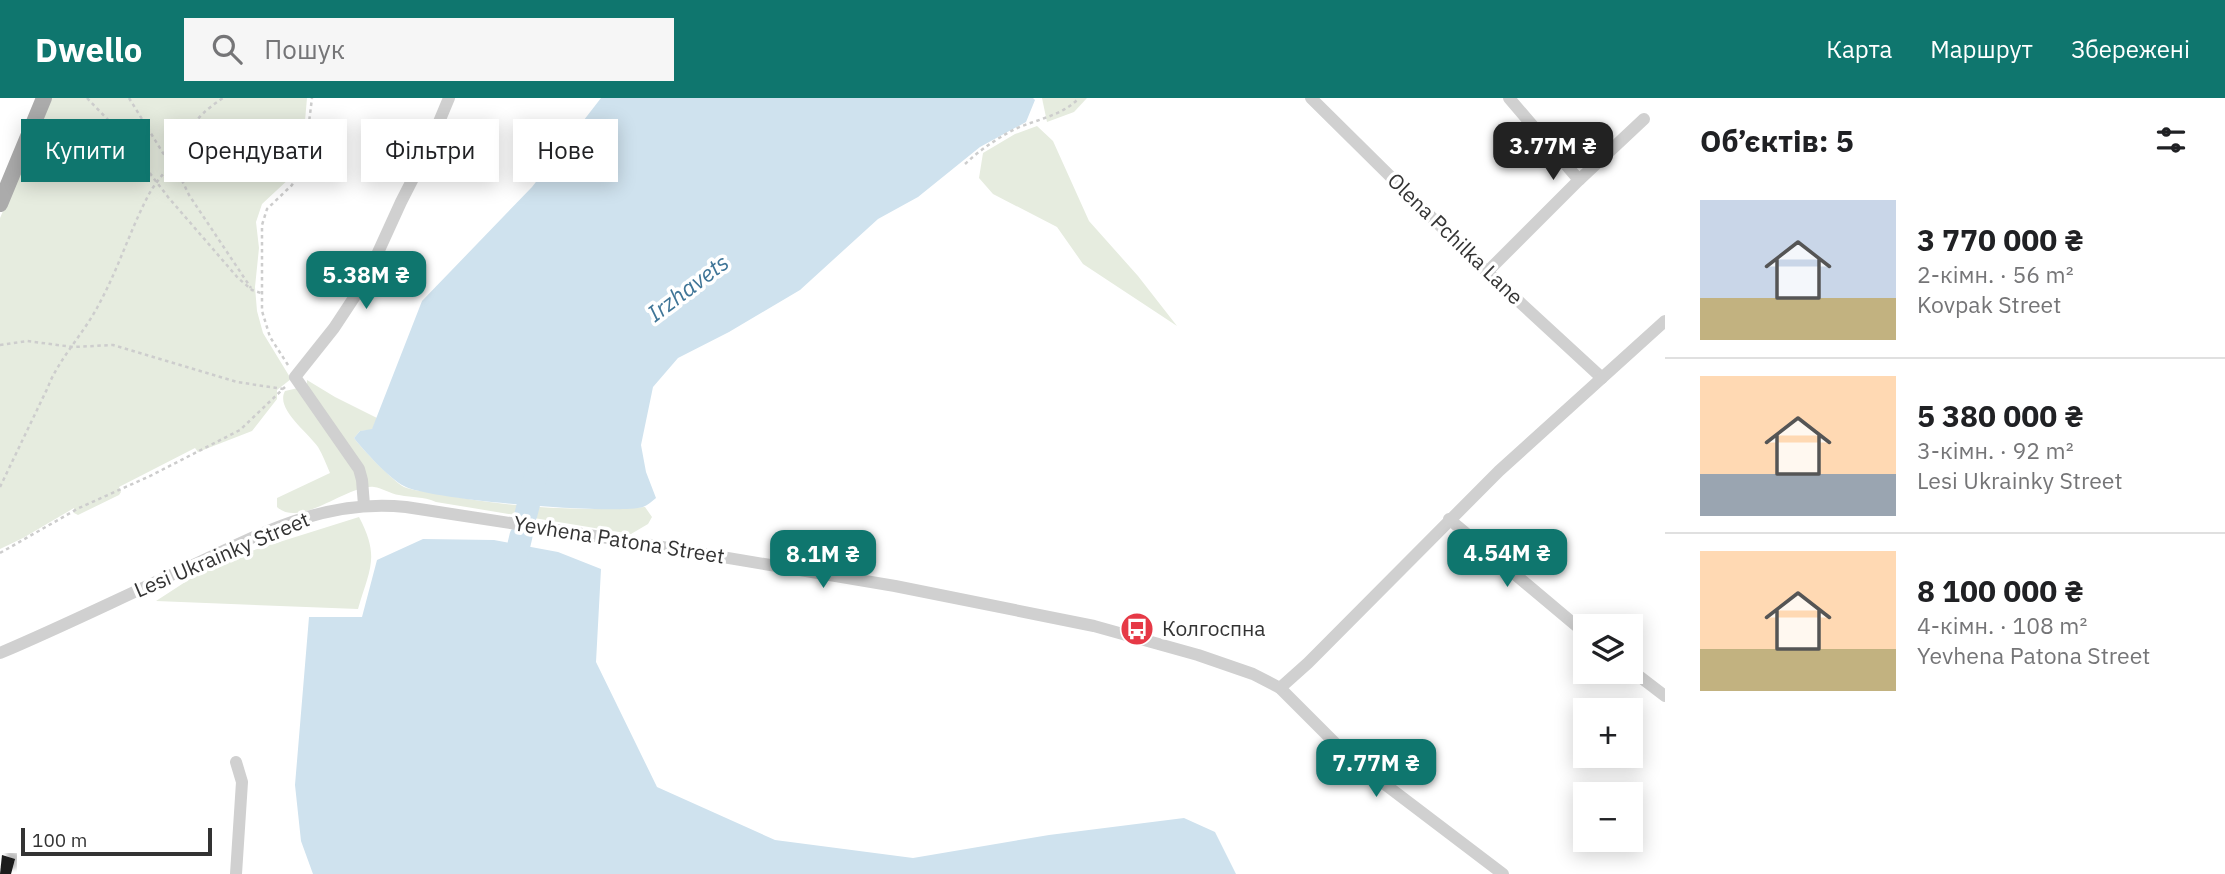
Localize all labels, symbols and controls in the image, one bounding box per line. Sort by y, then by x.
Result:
search box [184,18,674,81]
text: Dwello [35,28,142,71]
icon: search [208,30,246,68]
text: Пошук [264,32,345,66]
text: Карта [1826,33,1892,65]
text: Маршрут [1930,33,2033,65]
text: Збережені [2071,33,2190,65]
chip: Купити [21,119,150,182]
chip: Орендувати [164,119,347,182]
chip: Фільтри [361,119,499,182]
chip: Нове [513,119,618,182]
text: Об’єктів: 5 [1700,121,1854,160]
icon: filters [2152,121,2190,159]
pin: 3.77M ₴ [1488,122,1618,182]
text: 3.77M ₴ [1509,130,1597,160]
street label: Olena Pchilka Lane [1382,166,1530,310]
text: 3 770 000 ₴ [1917,220,2084,259]
icon: home [1756,228,1840,312]
water label: Irzhavets [641,247,734,328]
pin: 5.38M ₴ [301,252,431,311]
text: 5.38M ₴ [322,259,410,289]
text: 2-кімн. · 56 m² [1917,259,2074,289]
text: Kovpak Street [1917,289,2061,319]
text: 5 380 000 ₴ [1917,396,2084,435]
icon: home [1756,404,1840,488]
text: 3-кімн. · 92 m² [1917,435,2074,465]
text: Lesi Ukrainky Street [1917,465,2123,495]
street label: Lesi Ukrainky Street [130,505,313,604]
street label: Yevhena Patona Street [512,509,727,570]
pin: 4.54M ₴ [1442,530,1572,589]
pin: 8.1M ₴ [766,531,880,590]
text: 4.54M ₴ [1463,537,1551,567]
text: 8.1M ₴ [786,538,860,568]
text: 8 100 000 ₴ [1917,571,2084,610]
icon: home [1756,579,1840,663]
bus stop icon: Колгоспна [1118,610,1156,648]
text: 4-кімн. · 108 m² [1917,610,2087,640]
place label: Колгоспна [1162,614,1266,642]
map controls [1573,614,1643,852]
button: layers [1573,614,1643,684]
text: Yevhena Patona Street [1917,640,2150,670]
button: + [1573,698,1643,768]
pin: 7.77M ₴ [1311,740,1441,799]
text: 7.77M ₴ [1332,747,1420,777]
button: − [1573,782,1643,852]
scale bar [21,825,212,857]
text: 100 m [32,828,87,852]

